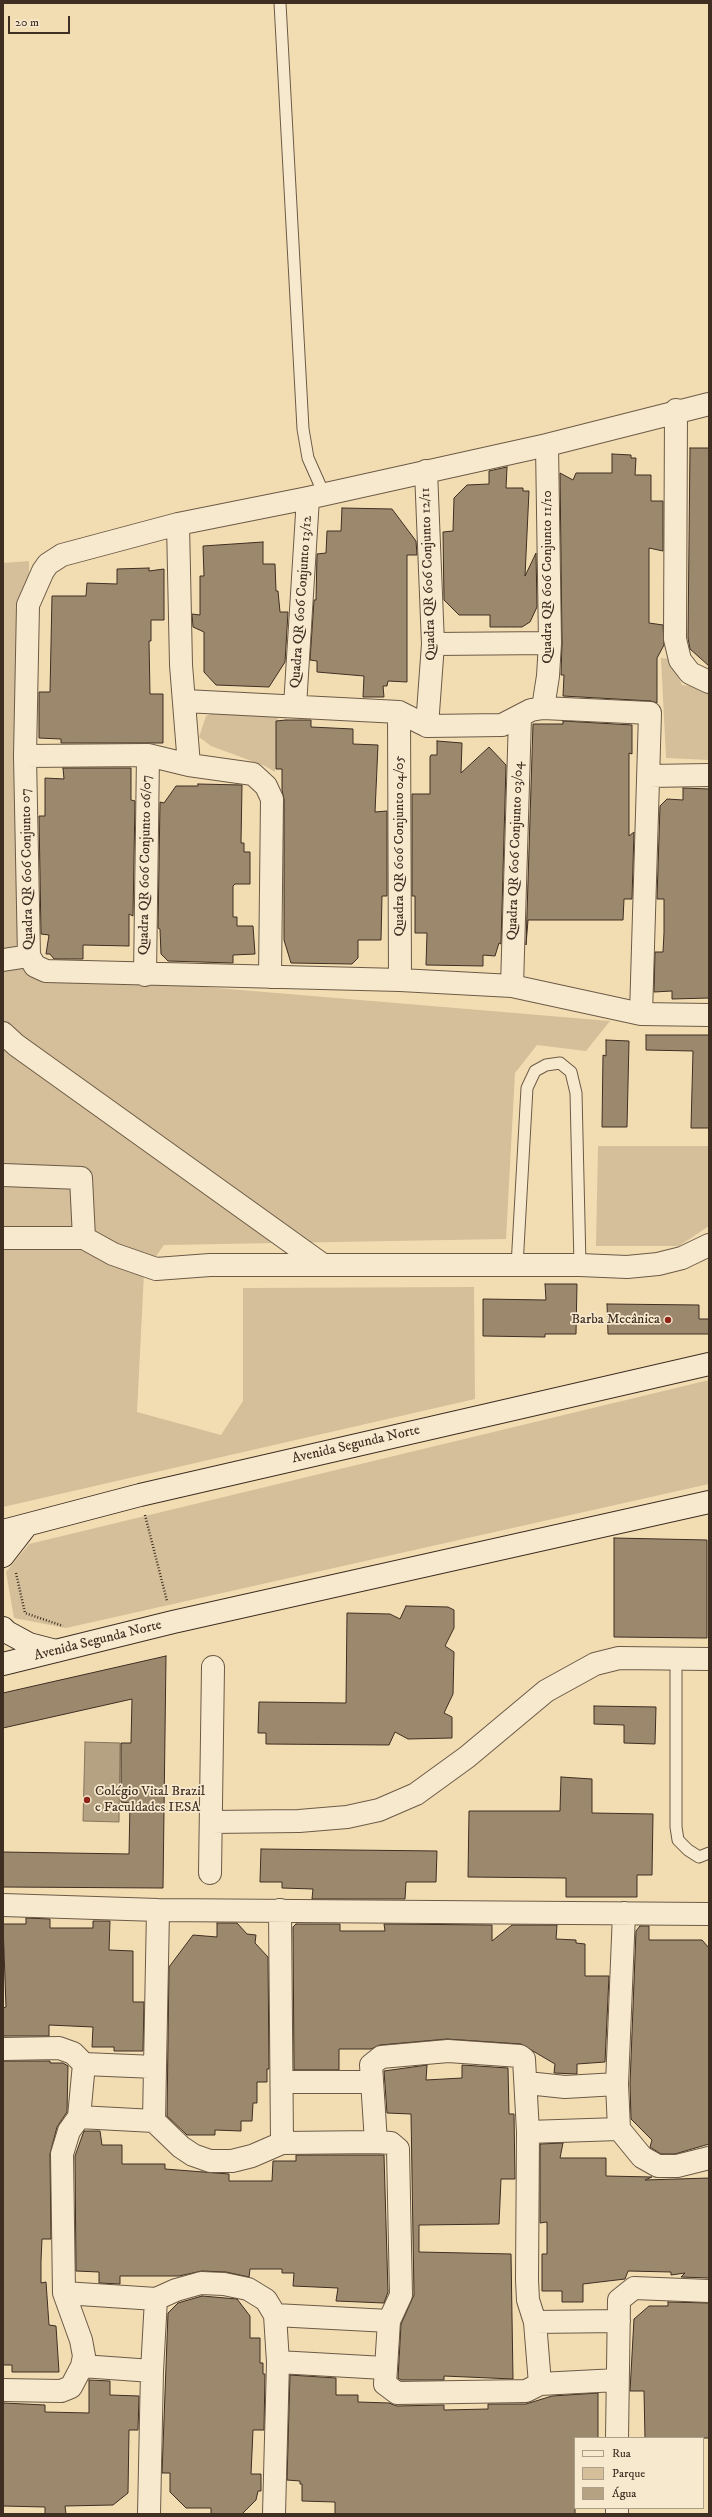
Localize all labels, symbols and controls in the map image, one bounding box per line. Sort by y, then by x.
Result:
scale bar [10,8,72,34]
text: 20 m [15,15,39,30]
street label: Quadra QR 606 Conjunto 12/11 [418,487,440,661]
street label: Quadra QR 606 Conjunto 11/10 [540,490,556,664]
street label: Quadra QR 606 Conjunto 13/12 [288,515,316,689]
street label: Quadra QR 606 Conjunto 04/05 [392,756,408,936]
street label: Quadra QR 606 Conjunto 03/04 [504,761,528,941]
street label: Quadra QR 606 Conjunto 06/07 [136,775,156,955]
street label: Quadra QR 606 Conjunto 07 [18,788,38,950]
place label: Barba Mecânica [571,1312,660,1328]
marker: Barba Mecânica [663,1315,673,1325]
street label: Avenida Segunda Norte [290,1422,422,1468]
street label: Avenida Segunda Norte [33,1617,163,1665]
place label: Colégio Vital Brazil e Faculdades IESA [95,1784,205,1816]
marker: Colégio Vital Brazil e Faculdades IESA [82,1795,92,1805]
legend [574,2437,704,2509]
text: Rua [612,2446,631,2461]
text: Parque [612,2466,645,2481]
text: Água [612,2486,636,2501]

